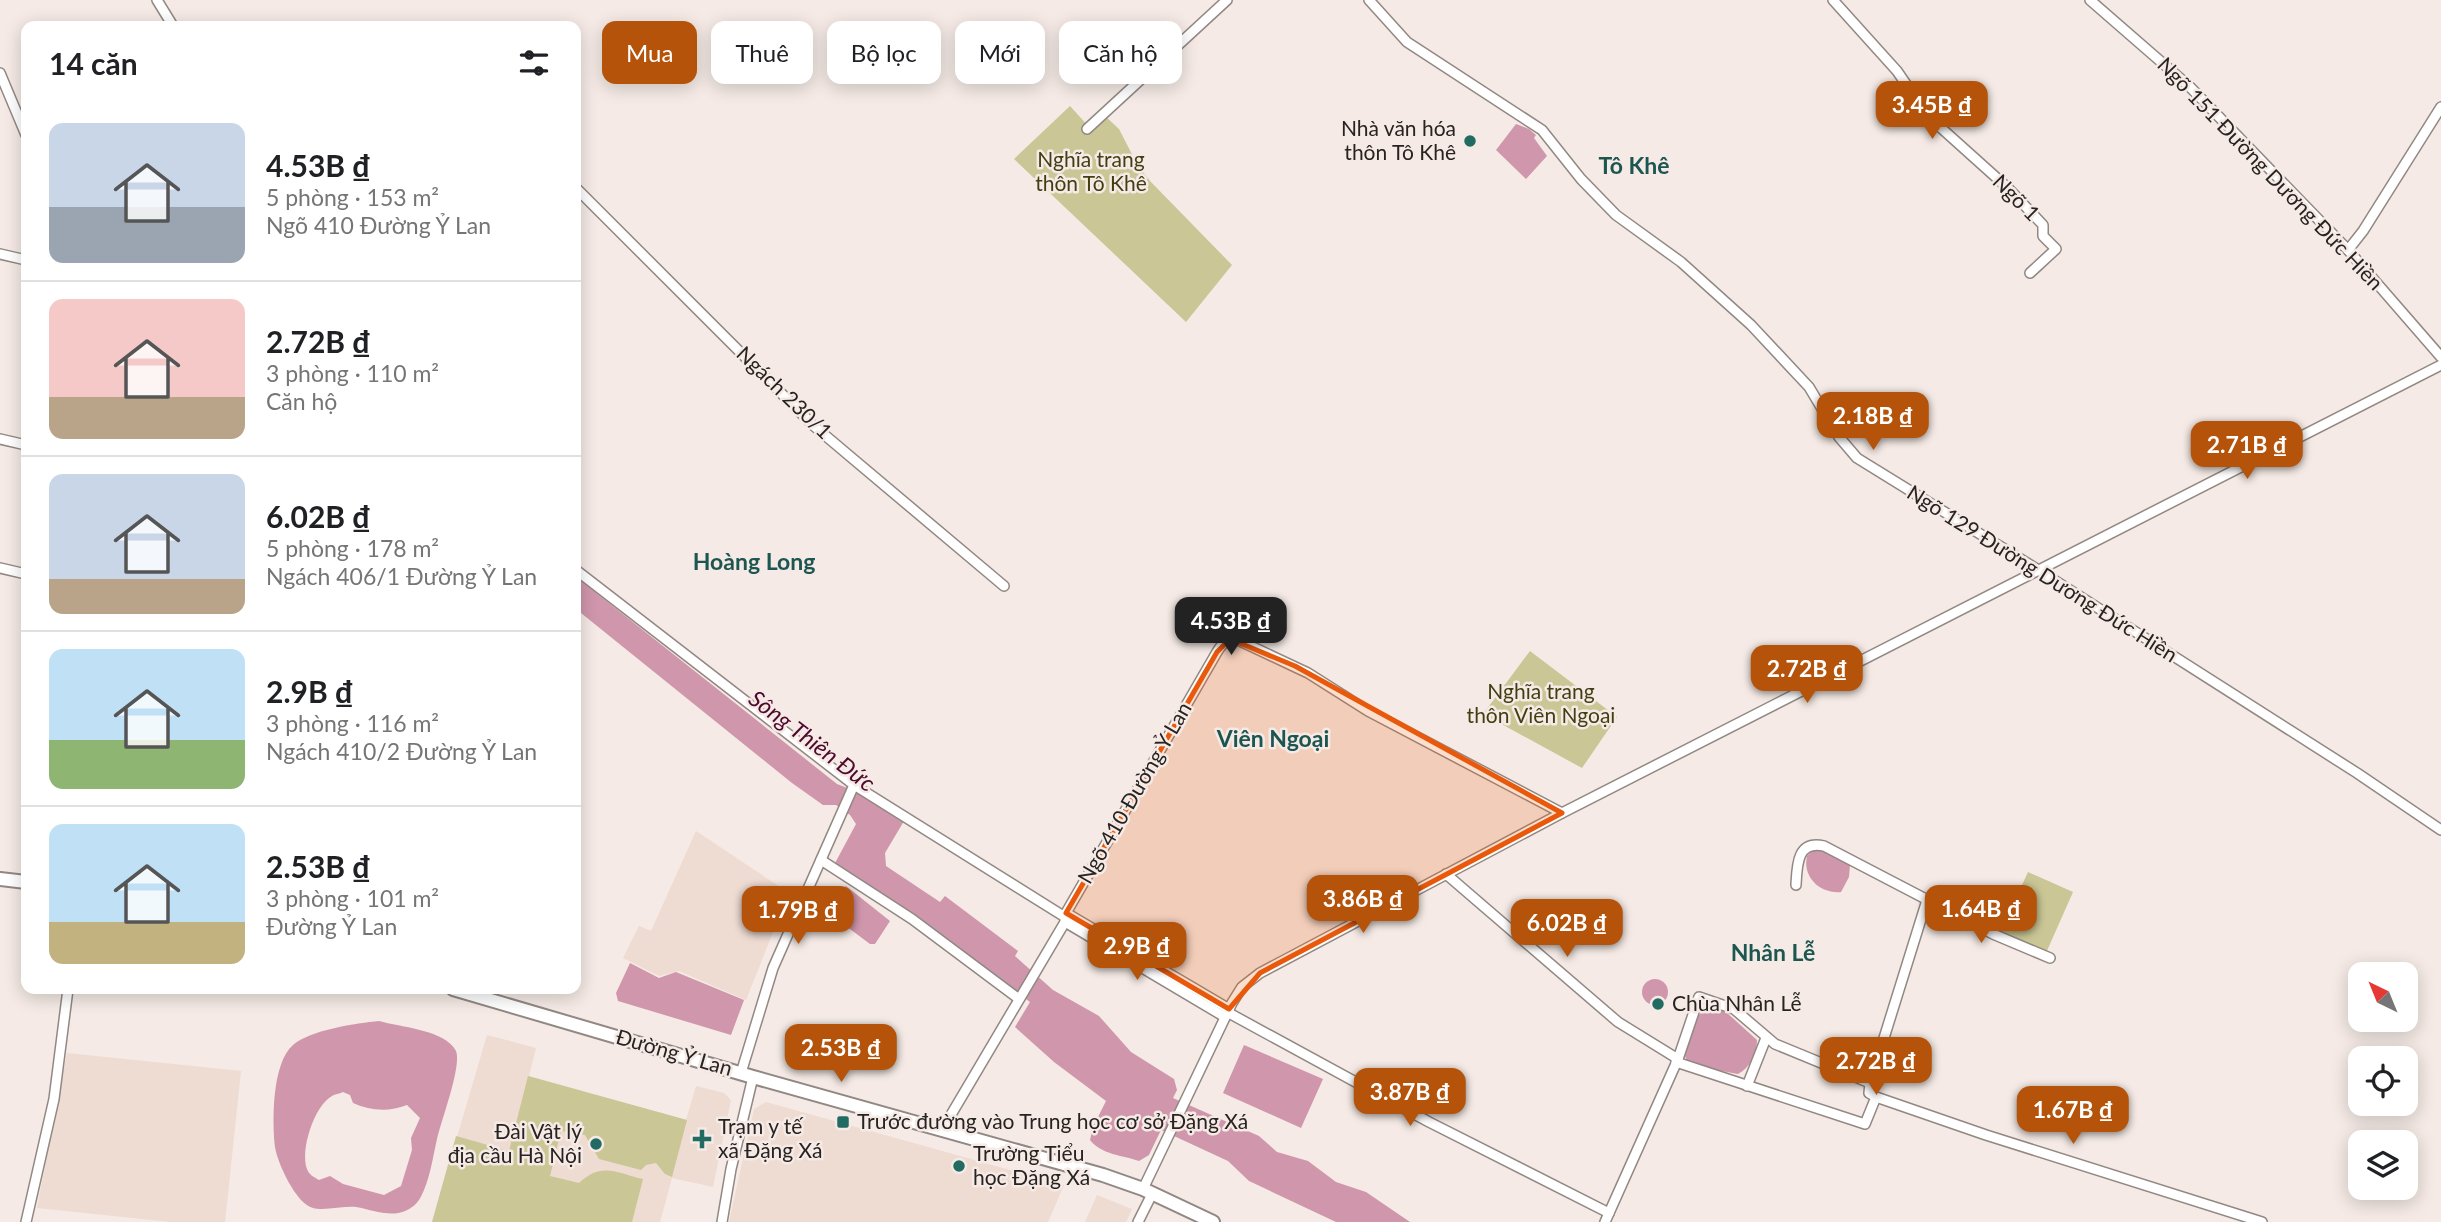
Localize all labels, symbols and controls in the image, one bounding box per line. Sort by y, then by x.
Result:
chip: Mua [602,21,697,84]
chip: Thuê [711,21,813,84]
chip: Bộ lọc [827,21,941,84]
chip: Mới [955,21,1045,84]
chip: Căn hộ [1059,21,1182,84]
icon: filters [515,44,553,82]
text: 14 căn [49,45,138,81]
street label: Ngõ 151 Đường Dương Đức Hiền [2153,51,2389,295]
pin: 3.45B ₫ [1867,82,1997,141]
text: 3.45B ₫ [1892,90,1972,118]
place label: Nhà văn hóa thôn Tô Khê [1341,115,1456,164]
marker: Nhà văn hóa thôn Tô Khê [1462,133,1478,149]
park label: Nghĩa trang thôn Tô Khê [1035,146,1147,195]
text: 4.53B ₫ [266,147,371,183]
icon: home [105,151,189,235]
district label: Tô Khê [1598,151,1670,179]
street label: Ngõ 1 [1988,168,2046,226]
text: 5 phòng · 153 m² [266,183,439,211]
text: Ngõ 410 Đường Ỷ Lan [266,211,491,239]
text: 2.72B ₫ [266,323,371,359]
icon: home [105,327,189,411]
street label: Ngách 230/1 [732,340,838,443]
text: 3 phòng · 110 m² [266,359,439,387]
text: Căn hộ [266,387,337,415]
pin: 2.18B ₫ [1808,392,1938,452]
text: 2.18B ₫ [1833,401,1913,429]
pin: 2.71B ₫ [2182,421,2312,481]
text: 2.71B ₫ [2207,430,2287,458]
street label: Ngõ 129 Đường Dương Đức Hiền [1903,479,2183,666]
text: 6.02B ₫ [266,498,371,534]
icon: home [105,502,189,586]
text: 5 phòng · 178 m² [266,534,439,562]
district label: Hoàng Long [693,547,815,575]
text: Ngách 406/1 Đường Ỷ Lan [266,562,537,590]
pin: 4.53B ₫ [1166,598,1296,657]
text: 4.53B ₫ [1191,606,1271,634]
pin: 2.72B ₫ [1742,646,1872,705]
text: 2.72B ₫ [1767,654,1847,682]
text: 2.9B ₫ [266,673,354,709]
icon: home [105,677,189,761]
park label: Nghĩa trang thôn Viên Ngoại [1467,678,1615,727]
water label: Sông Thiên Đức [744,684,881,797]
street label: Ngõ 410 Đường Ỷ Lan [1072,697,1196,887]
text: 3 phòng · 116 m² [266,709,439,737]
district label: Viên Ngoại [1216,724,1329,752]
text: Ngách 410/2 Đường Ỷ Lan [266,737,537,765]
text: 2.53B ₫ [266,848,371,884]
icon: home [105,852,189,936]
pin: 3.86B ₫ [1298,876,1428,935]
text: 3 phòng · 101 m² [266,884,439,912]
text: 3.86B ₫ [1323,884,1403,912]
pin: 1.79B ₫ [733,886,863,946]
pin: 1.64B ₫ [1916,886,2046,945]
text: 1.64B ₫ [1941,894,2021,922]
text: 1.79B ₫ [758,895,838,923]
pin: 6.02B ₫ [1502,900,1632,959]
text: 6.02B ₫ [1527,908,1607,936]
text: Đường Ỷ Lan [266,912,397,940]
pin: 2.9B ₫ [1080,922,1194,982]
text: 2.9B ₫ [1103,931,1171,959]
district label: Nhân Lễ [1731,938,1815,966]
north arrow [2348,962,2418,1032]
map controls [2348,962,2418,1200]
place label: Chùa Nhân Lễ [1672,990,1802,1015]
marker: Chùa Nhân Lễ [1650,996,1666,1012]
street label: Đường Ỷ Lan [613,1023,735,1080]
pin: 2.53B ₫ [776,1024,906,1084]
text: 2.53B ₫ [801,1033,881,1061]
pin: 2.72B ₫ [1811,1038,1941,1097]
text: 2.72B ₫ [1836,1046,1916,1074]
button: locate [2348,1046,2418,1116]
pin: 3.87B ₫ [1345,1068,1475,1128]
text: 3.87B ₫ [1370,1077,1450,1105]
pin: 1.67B ₫ [2008,1086,2138,1146]
text: 1.67B ₫ [2033,1095,2113,1123]
place label: Trước đường vào Trung học cơ sở Đặng Xá [857,1108,1248,1133]
place label: Trạm y tế xã Đặng Xá [718,1113,823,1162]
marker: Trước đường vào Trung học cơ sở Đặng Xá [835,1114,851,1130]
place label: Đài Vật lý địa cầu Hà Nội [448,1118,582,1167]
marker: Trạm y tế xã Đặng Xá [692,1129,712,1149]
button: layers [2348,1130,2418,1200]
marker: Đài Vật lý địa cầu Hà Nội [588,1136,604,1152]
place label: Trường Tiểu học Đặng Xá [973,1140,1090,1189]
marker: Trường Tiểu học Đặng Xá [951,1158,967,1174]

